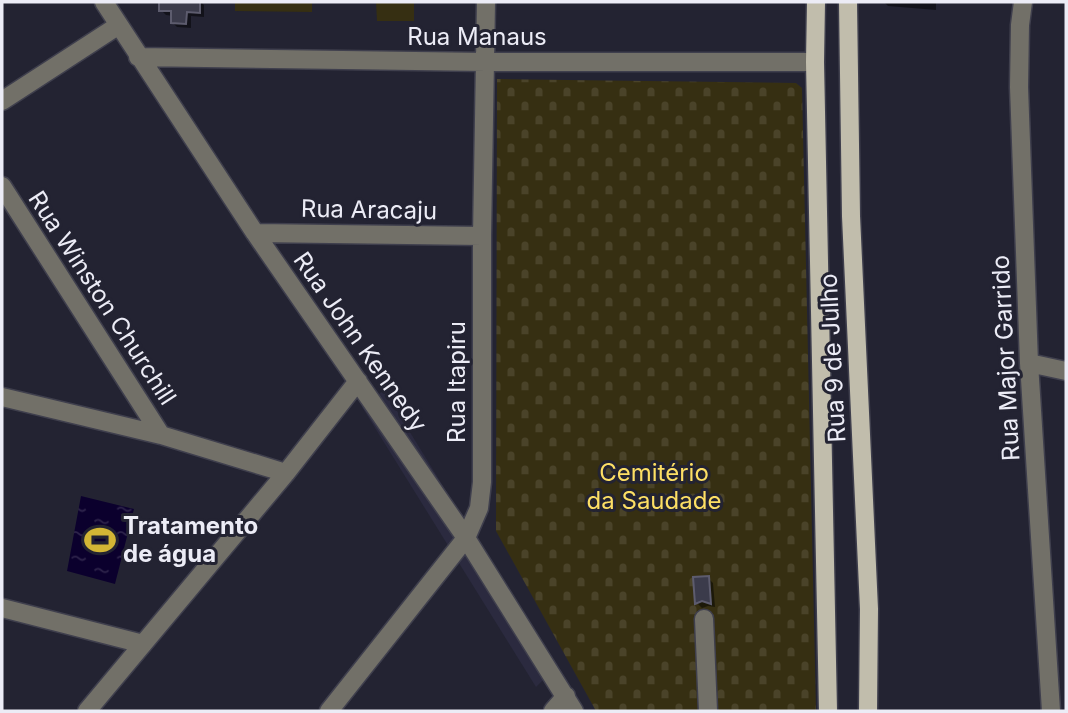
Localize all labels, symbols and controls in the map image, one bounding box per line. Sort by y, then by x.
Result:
street label: Rua Manaus [407,22,547,51]
street label: Rua Winston Churchill [22,185,182,410]
street label: Rua Aracaju [301,194,437,225]
street label: Rua John Kennedy [287,246,433,437]
street label: Rua Major Garrido [986,254,1025,462]
street label: Rua 9 de Julho [814,273,851,443]
street label: Rua Itapiru [442,321,471,443]
park label: Cemitério da Saudade [587,458,721,515]
place label: Tratamento de água [123,511,258,568]
sports icon: Tratamento de água [83,523,117,557]

